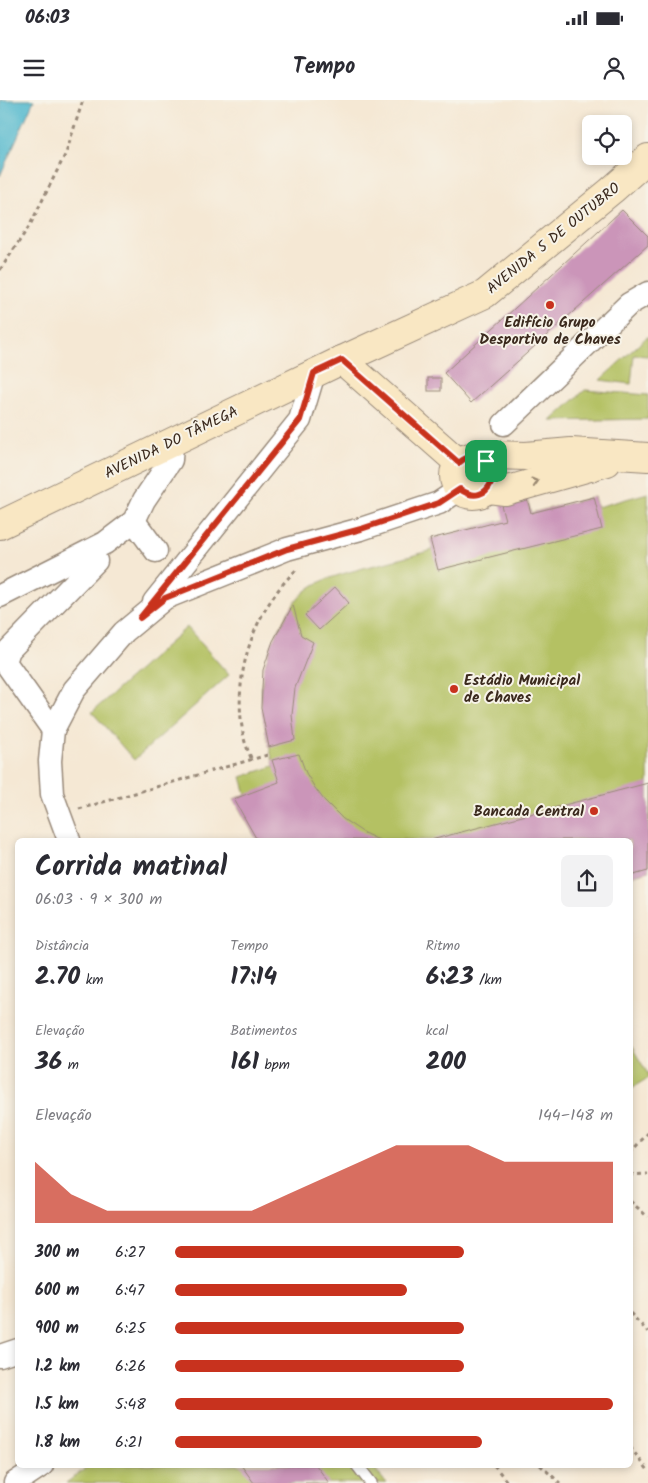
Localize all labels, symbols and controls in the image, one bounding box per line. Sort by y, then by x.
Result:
text: 06:03 [25,3,70,33]
text: Tempo [293,50,355,85]
icon: menu [20,54,48,82]
icon: person [600,54,628,82]
map controls [582,115,632,165]
button: locate [582,115,632,165]
street label: AVENIDA 5 DE OUTUBRO [481,177,626,301]
marker: Edifício Grupo Desportivo de Chaves [544,299,556,311]
place label: Edifício Grupo Desportivo de Chaves [479,311,621,352]
street label: AVENIDA DO TÂMEGA [100,400,243,486]
pin [465,440,507,482]
icon: arrive [472,447,500,475]
one-way arrow [531,477,540,488]
place label: Estádio Municipal de Chaves [464,669,580,710]
marker: Estádio Municipal de Chaves [448,683,460,695]
place label: Bancada Central [473,800,584,824]
marker: Bancada Central [588,805,600,817]
text: Corrida matinal [35,845,227,890]
button: share [561,855,613,907]
text: 06:03 · 9 × 300 m [35,887,162,912]
text: Distância [35,935,89,957]
text: Tempo [230,935,268,957]
text: Ritmo [426,935,460,957]
text: 2.70 [35,957,80,997]
text: 17:14 [230,957,277,997]
text: 6:23 [426,957,474,997]
text: km [80,969,103,991]
text: /km [474,969,502,991]
text: Elevação [35,1020,85,1042]
text: Batimentos [230,1020,297,1042]
text: kcal [426,1020,448,1042]
text: 36 [35,1042,62,1082]
text: 161 [230,1042,259,1082]
text: 200 [426,1042,466,1082]
text: m [62,1054,79,1076]
text: bpm [259,1054,290,1076]
text: Elevação [35,1103,92,1128]
text: 144–148 m [538,1103,613,1128]
text: 300 m [35,1240,79,1265]
text: 6:27 [115,1240,145,1265]
text: 600 m [35,1278,79,1303]
text: 6:47 [115,1278,144,1303]
text: 900 m [35,1316,79,1341]
text: 6:25 [115,1316,146,1341]
text: 1.2 km [35,1354,80,1379]
text: 6:26 [115,1354,146,1379]
text: 1.5 km [35,1392,79,1417]
text: 5:48 [115,1392,146,1417]
text: 1.8 km [35,1430,80,1455]
text: 6:21 [115,1430,142,1455]

